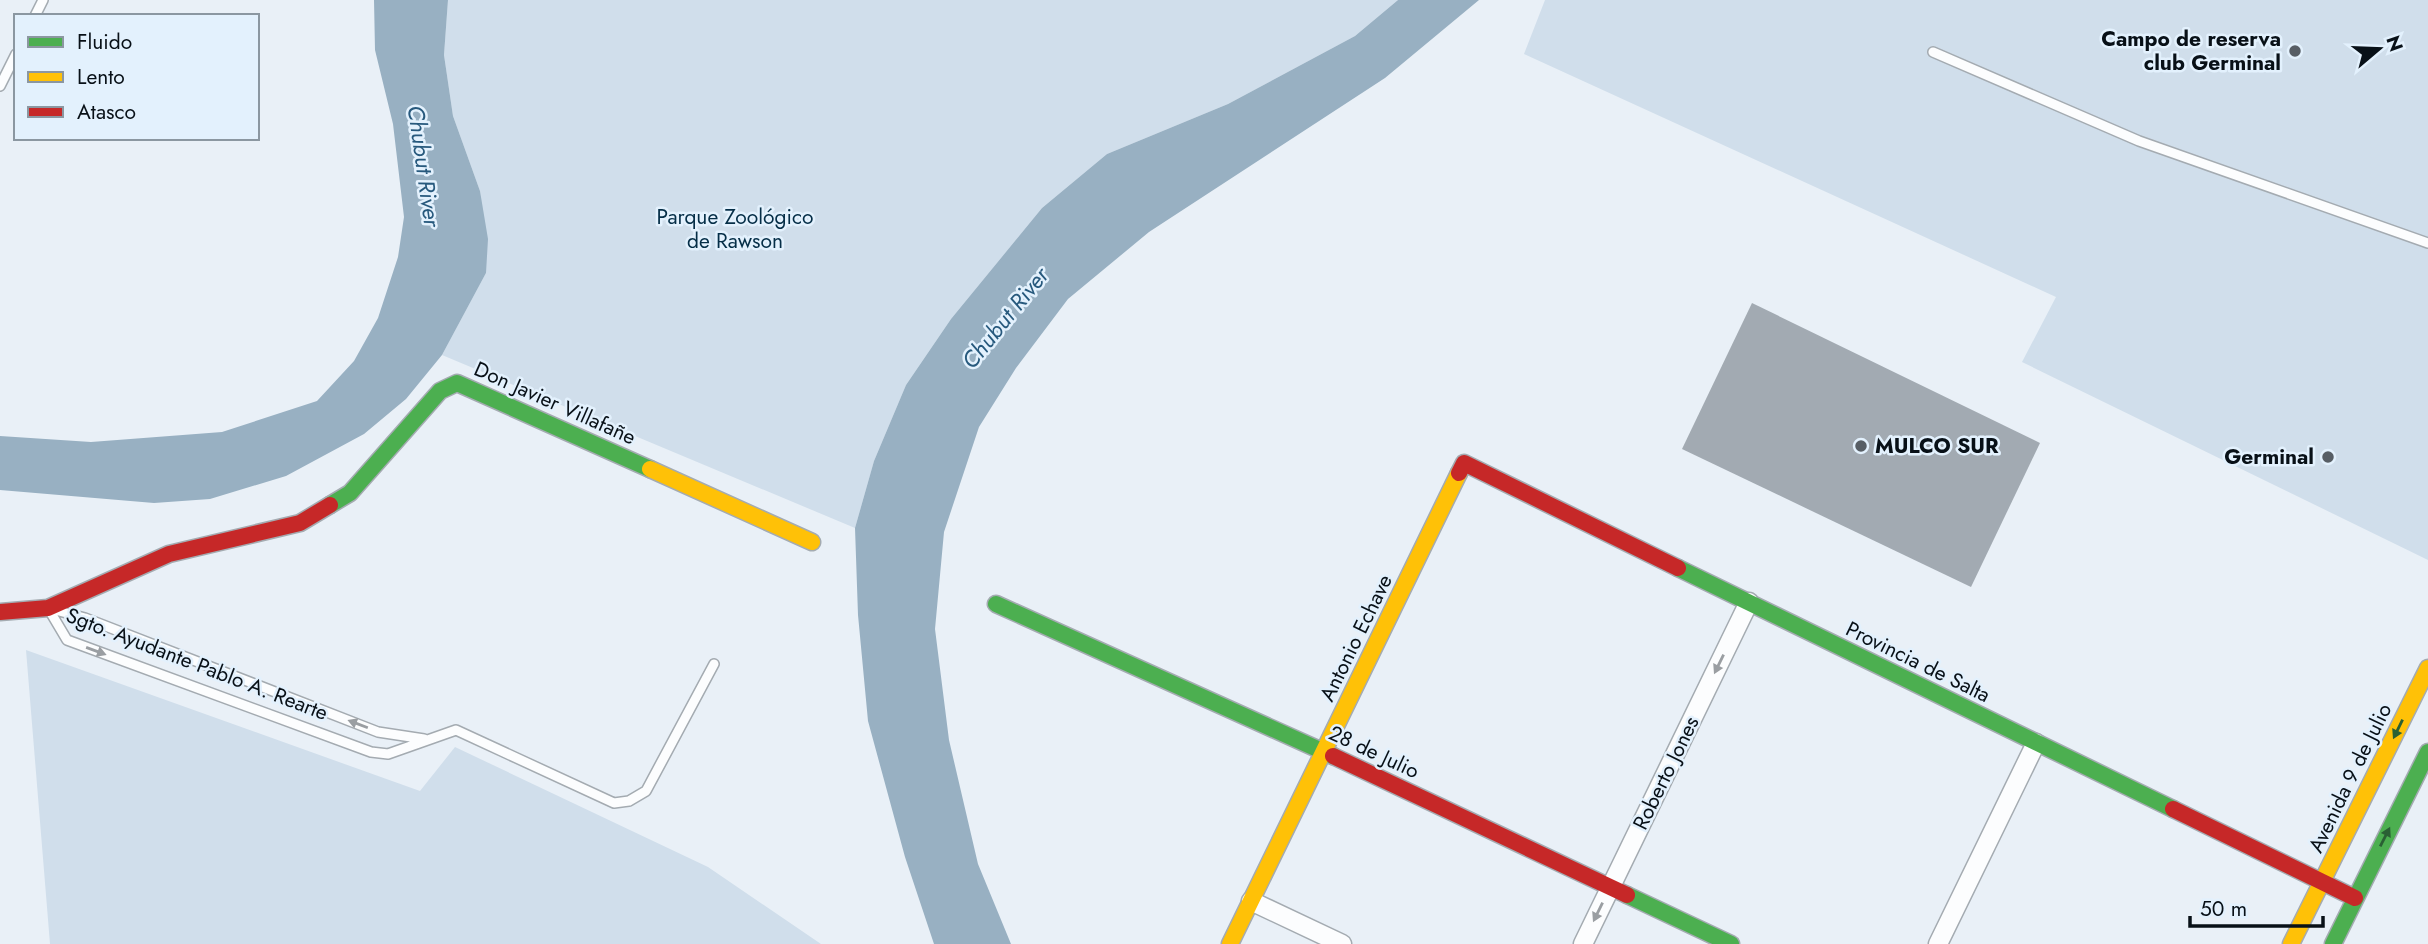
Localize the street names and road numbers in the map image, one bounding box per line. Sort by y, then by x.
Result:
street label: Don Javier Villafañe [469,354,641,452]
street label: Antonio Echave [1312,569,1400,707]
street label: Sgto. Ayudante Pablo A. Rearte [62,600,332,728]
street label: Provincia de Salta [1841,614,1995,710]
street label: Avenida 9 de Julio [2301,698,2399,858]
street label: Roberto Jones [1626,711,1706,835]
street label: 28 de Julio [1324,718,1424,786]

